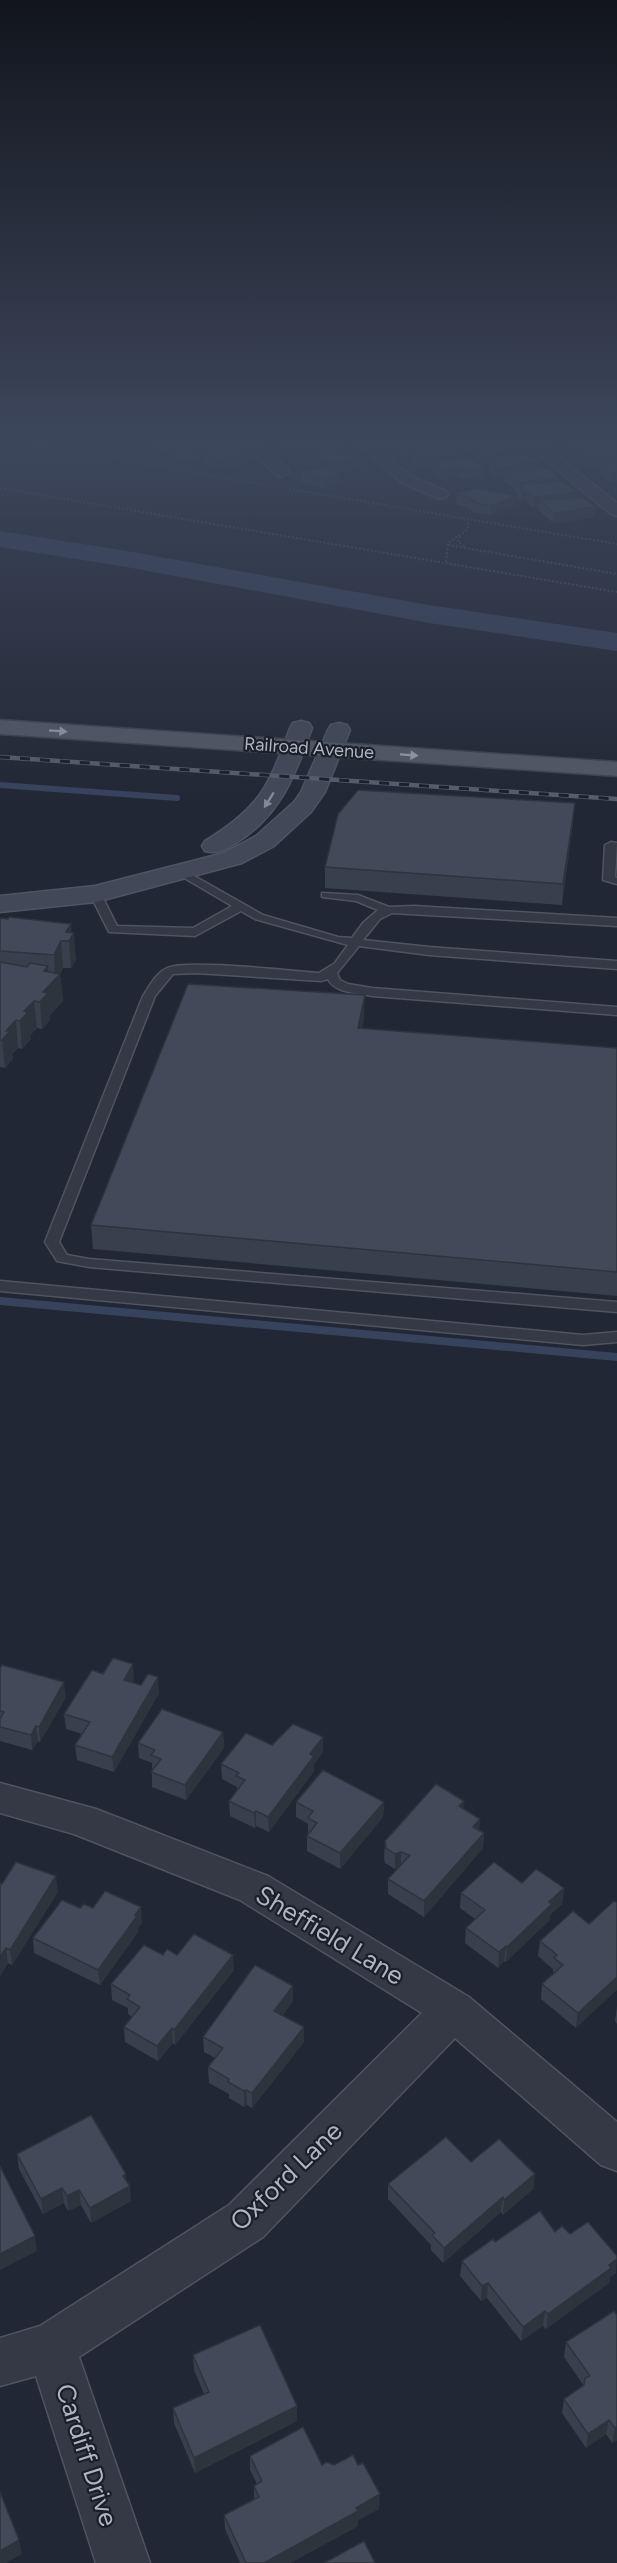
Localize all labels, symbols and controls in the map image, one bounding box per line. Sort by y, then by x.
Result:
one-way arrow [49,727,68,736]
street label: Railroad Avenue [243,732,375,764]
one-way arrow [400,750,419,760]
one-way arrow [264,792,275,808]
street label: Sheffield Lane [250,1878,410,1992]
street label: Oxford Lane [223,2115,349,2237]
street label: Cardiff Drive [49,2380,125,2530]

